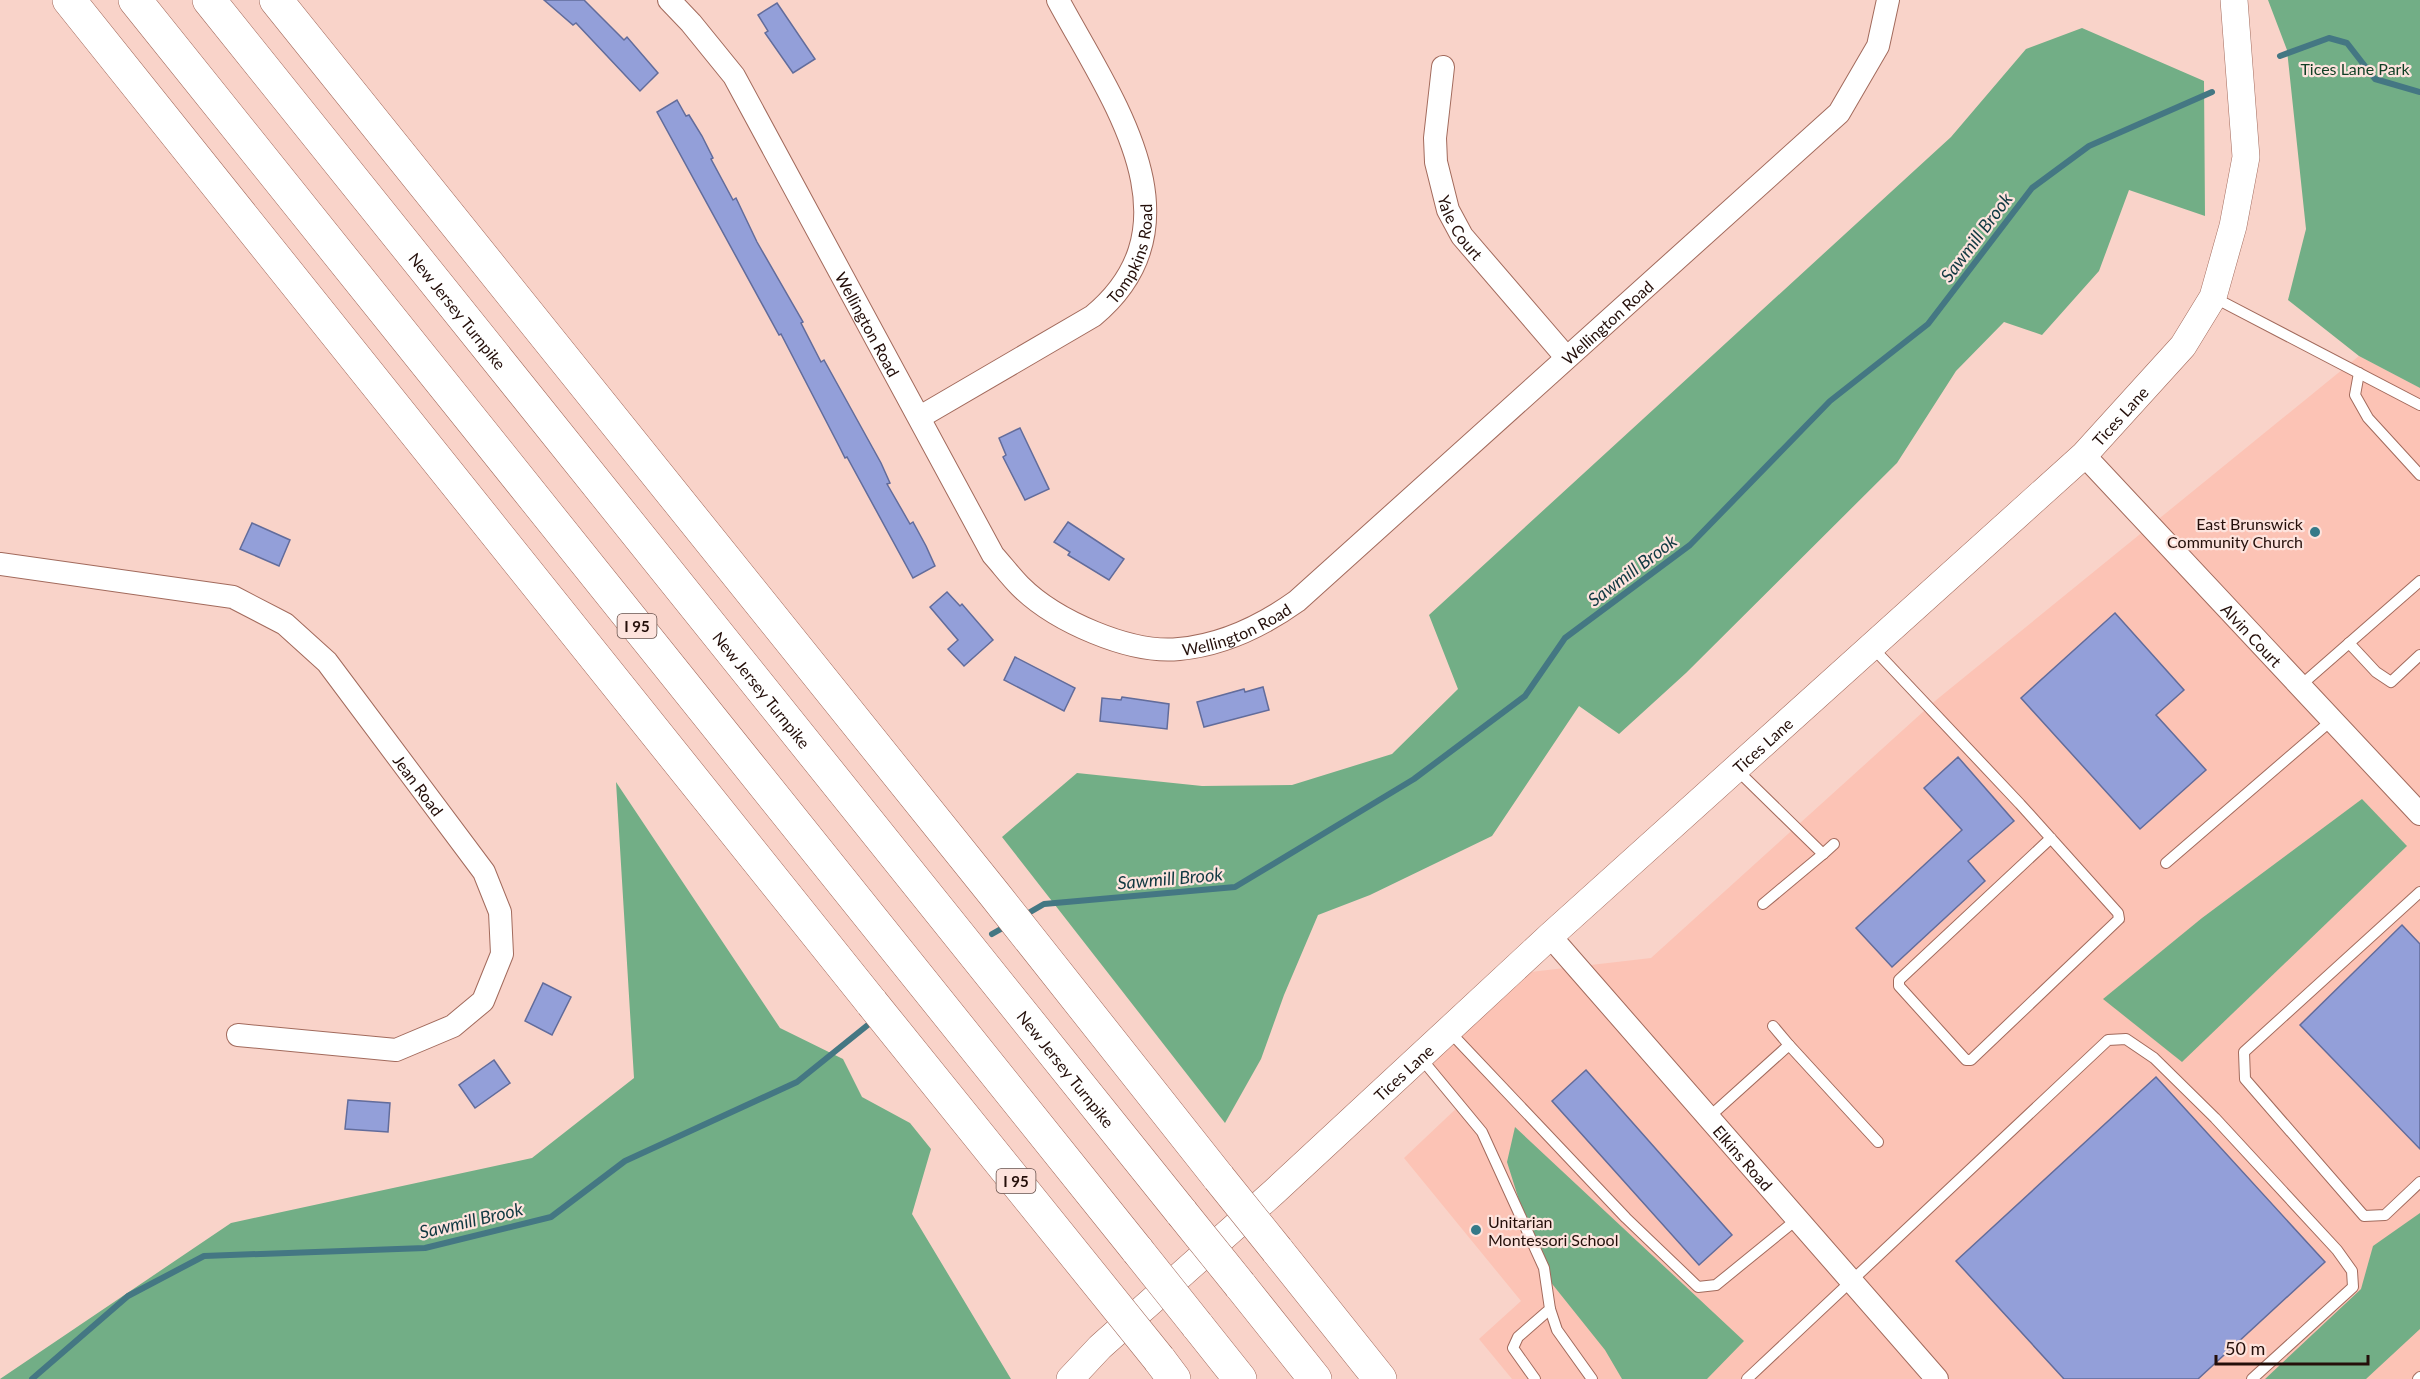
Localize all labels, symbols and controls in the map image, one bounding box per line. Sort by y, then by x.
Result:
park label: Tices Lane Park [2300,59,2410,78]
water label: Sawmill Brook [1935,188,2017,286]
street label: Yale Court [1435,193,1488,263]
street label: Tompkins Road [1102,204,1155,307]
street label: New Jersey Turnpike [406,248,511,373]
street label: Wellington Road [832,268,904,380]
street label: Wellington Road [1558,276,1657,368]
street label: Tices Lane [2088,382,2151,449]
place label: East Brunswick Community Church [2167,514,2304,551]
marker: East Brunswick Community Church [2308,525,2322,539]
water label: Sawmill Brook [1583,529,1681,611]
street label: Wellington Road [1181,599,1294,658]
street label: Alvin Court [2218,599,2286,670]
road number: I 95 [618,614,656,638]
street label: New Jersey Turnpike [710,627,815,752]
street label: Tices Lane [1728,713,1796,777]
street label: Jean Road [390,751,448,819]
water label: Sawmill Brook [1116,862,1224,894]
street label: New Jersey Turnpike [1014,1007,1119,1131]
street label: Tices Lane [1370,1040,1437,1104]
street label: Elkins Road [1710,1121,1777,1194]
road number: I 95 [996,1169,1036,1193]
water label: Sawmill Brook [417,1197,525,1243]
place label: Unitarian Montessori School [1488,1212,1618,1249]
marker: Unitarian Montessori School [1469,1223,1483,1237]
scale bar [2216,1328,2368,1366]
text: 50 m [2225,1337,2265,1359]

